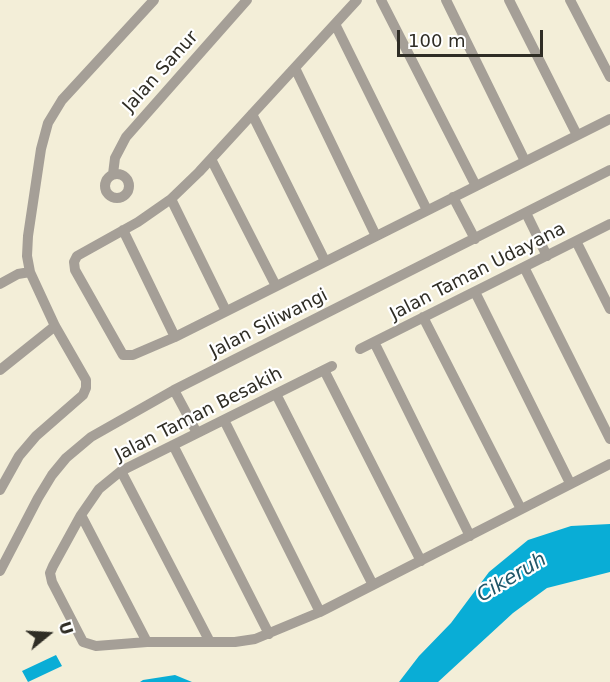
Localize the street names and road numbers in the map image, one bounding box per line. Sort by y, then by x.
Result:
street label: Jalan Sanur [119,27,203,117]
street label: Jalan Taman Udayana [387,218,569,326]
street label: Jalan Siliwangi [206,285,332,363]
street label: Jalan Taman Besakih [112,363,286,467]

